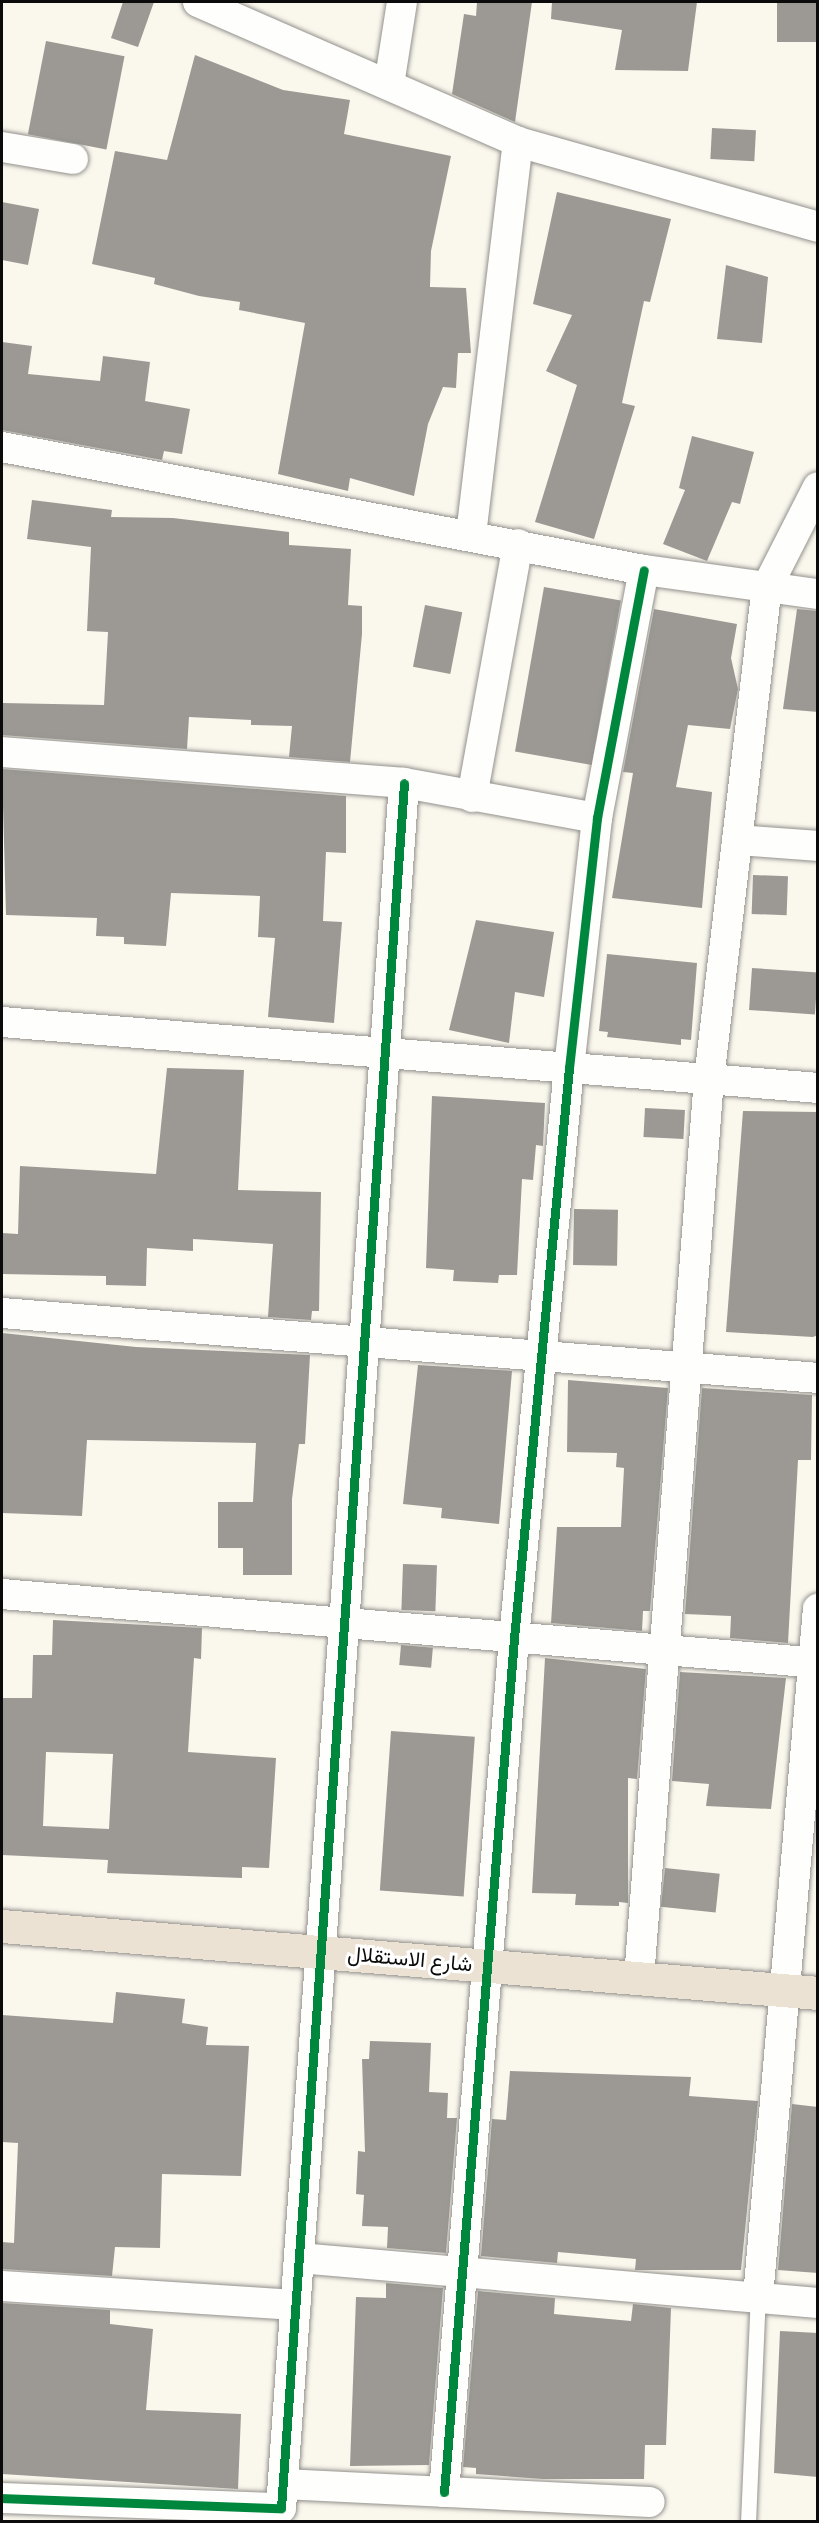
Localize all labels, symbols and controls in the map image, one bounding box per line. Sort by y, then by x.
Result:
street label: شارع الاستقلال [346,1941,474,1977]

